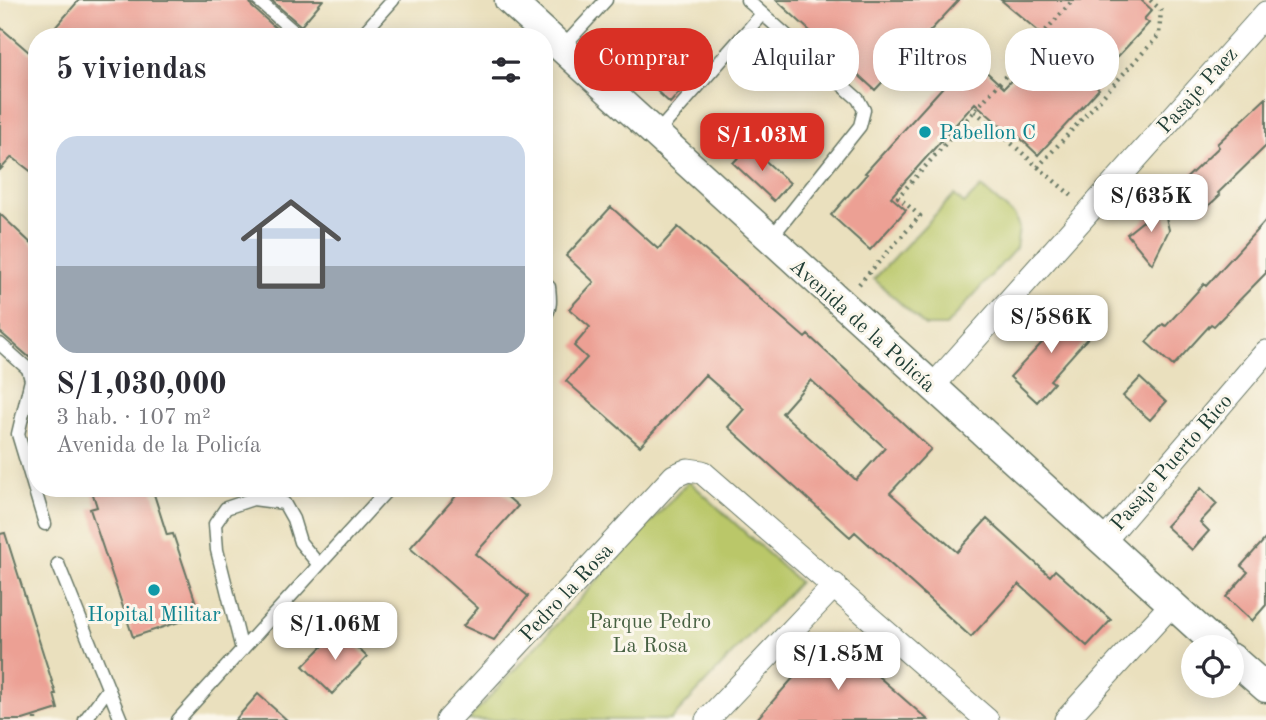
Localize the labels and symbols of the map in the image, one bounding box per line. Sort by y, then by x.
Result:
street label: Pasaje Paez [1154,44,1242,138]
pin: S/1.03M [697,114,827,173]
place label: Pabellon C [939,123,1036,144]
marker: Pabellon C [917,124,933,140]
pin: S/635K [1094,174,1208,234]
street label: Avenida de la Policía [785,256,939,397]
pin: S/586K [994,296,1108,355]
street label: Pasaje Puerto Rico [1107,391,1237,535]
street label: Pedro la Rosa [517,540,618,646]
marker: Hopital Militar [146,582,162,598]
pin: S/1.06M [270,602,400,662]
place label: Hopital Militar [87,605,221,626]
park label: Parque Pedro La Rosa [589,612,711,657]
pin: S/1.85M [773,632,903,692]

